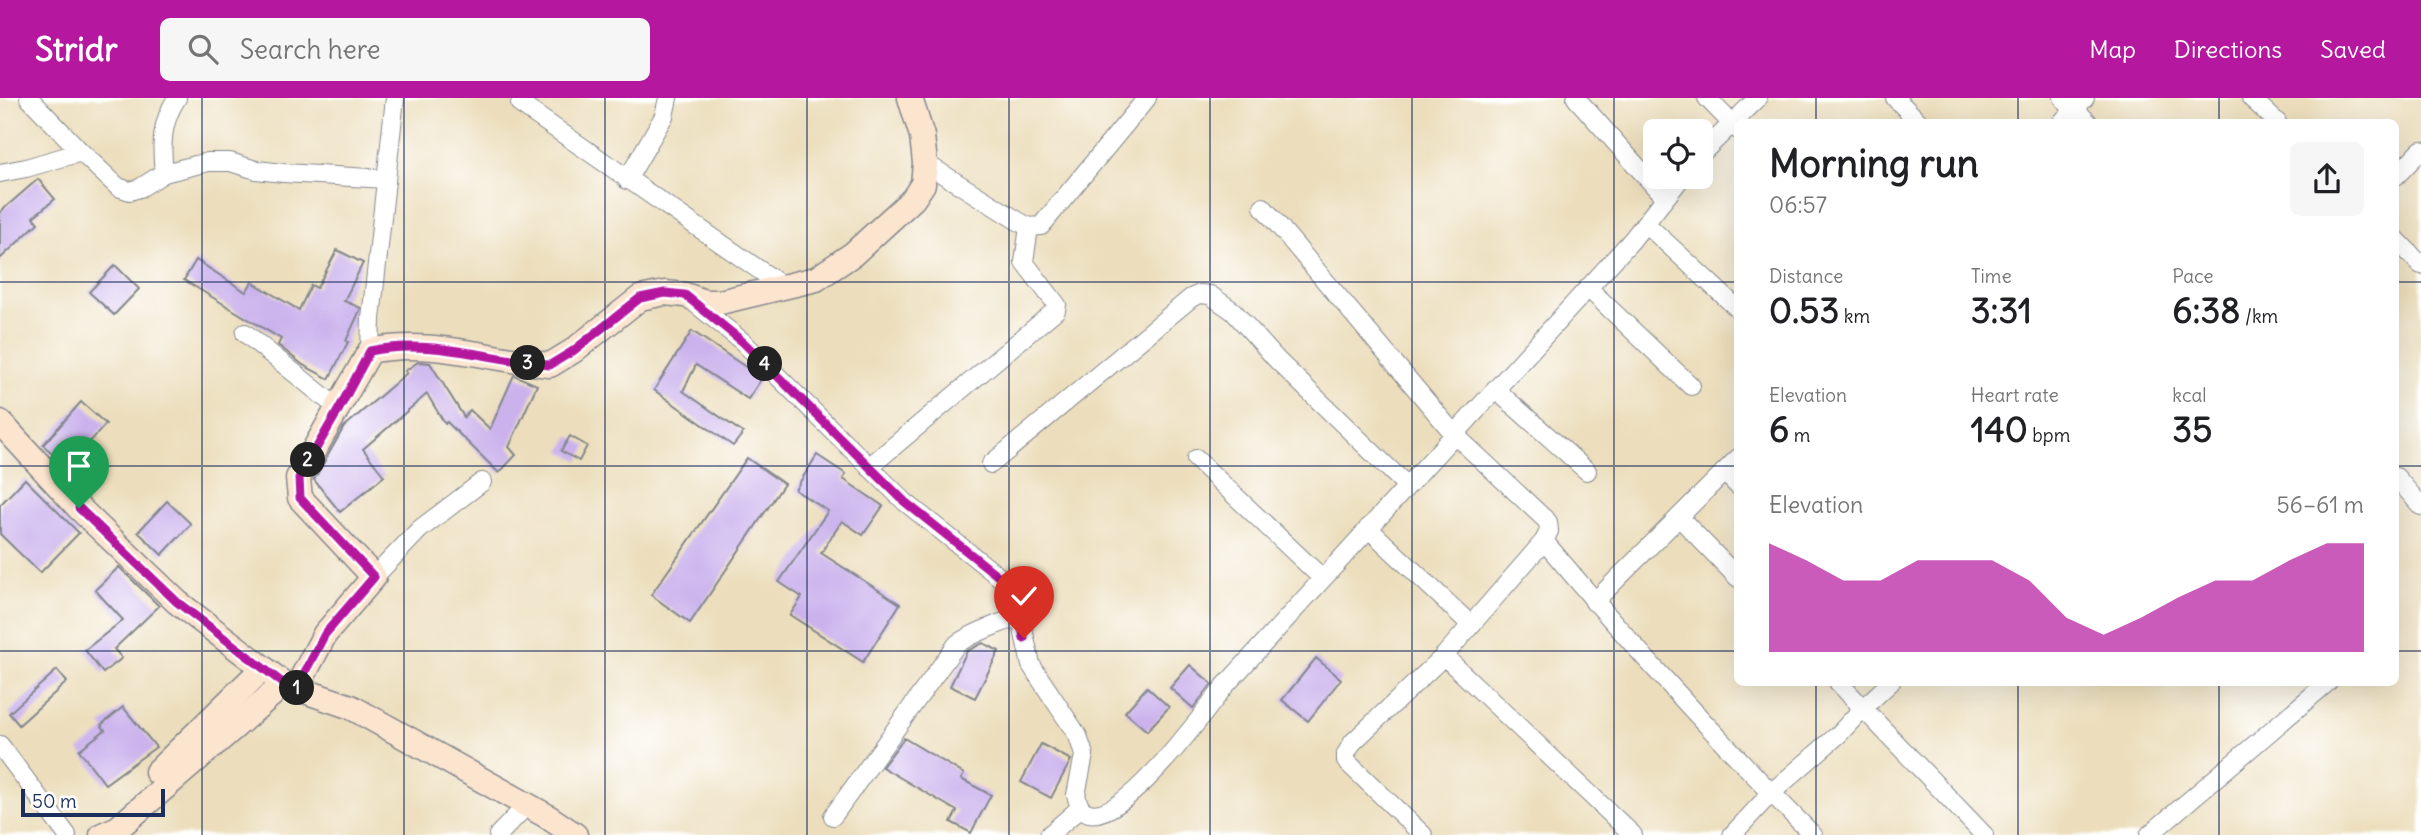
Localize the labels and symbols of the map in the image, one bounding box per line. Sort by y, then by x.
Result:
pin: 3 [510,345,546,380]
pin: 4 [748,346,782,382]
pin [49,436,109,508]
pin: 2 [290,442,326,478]
pin [994,566,1054,638]
pin: 1 [280,670,314,706]
scale bar [21,786,164,818]

